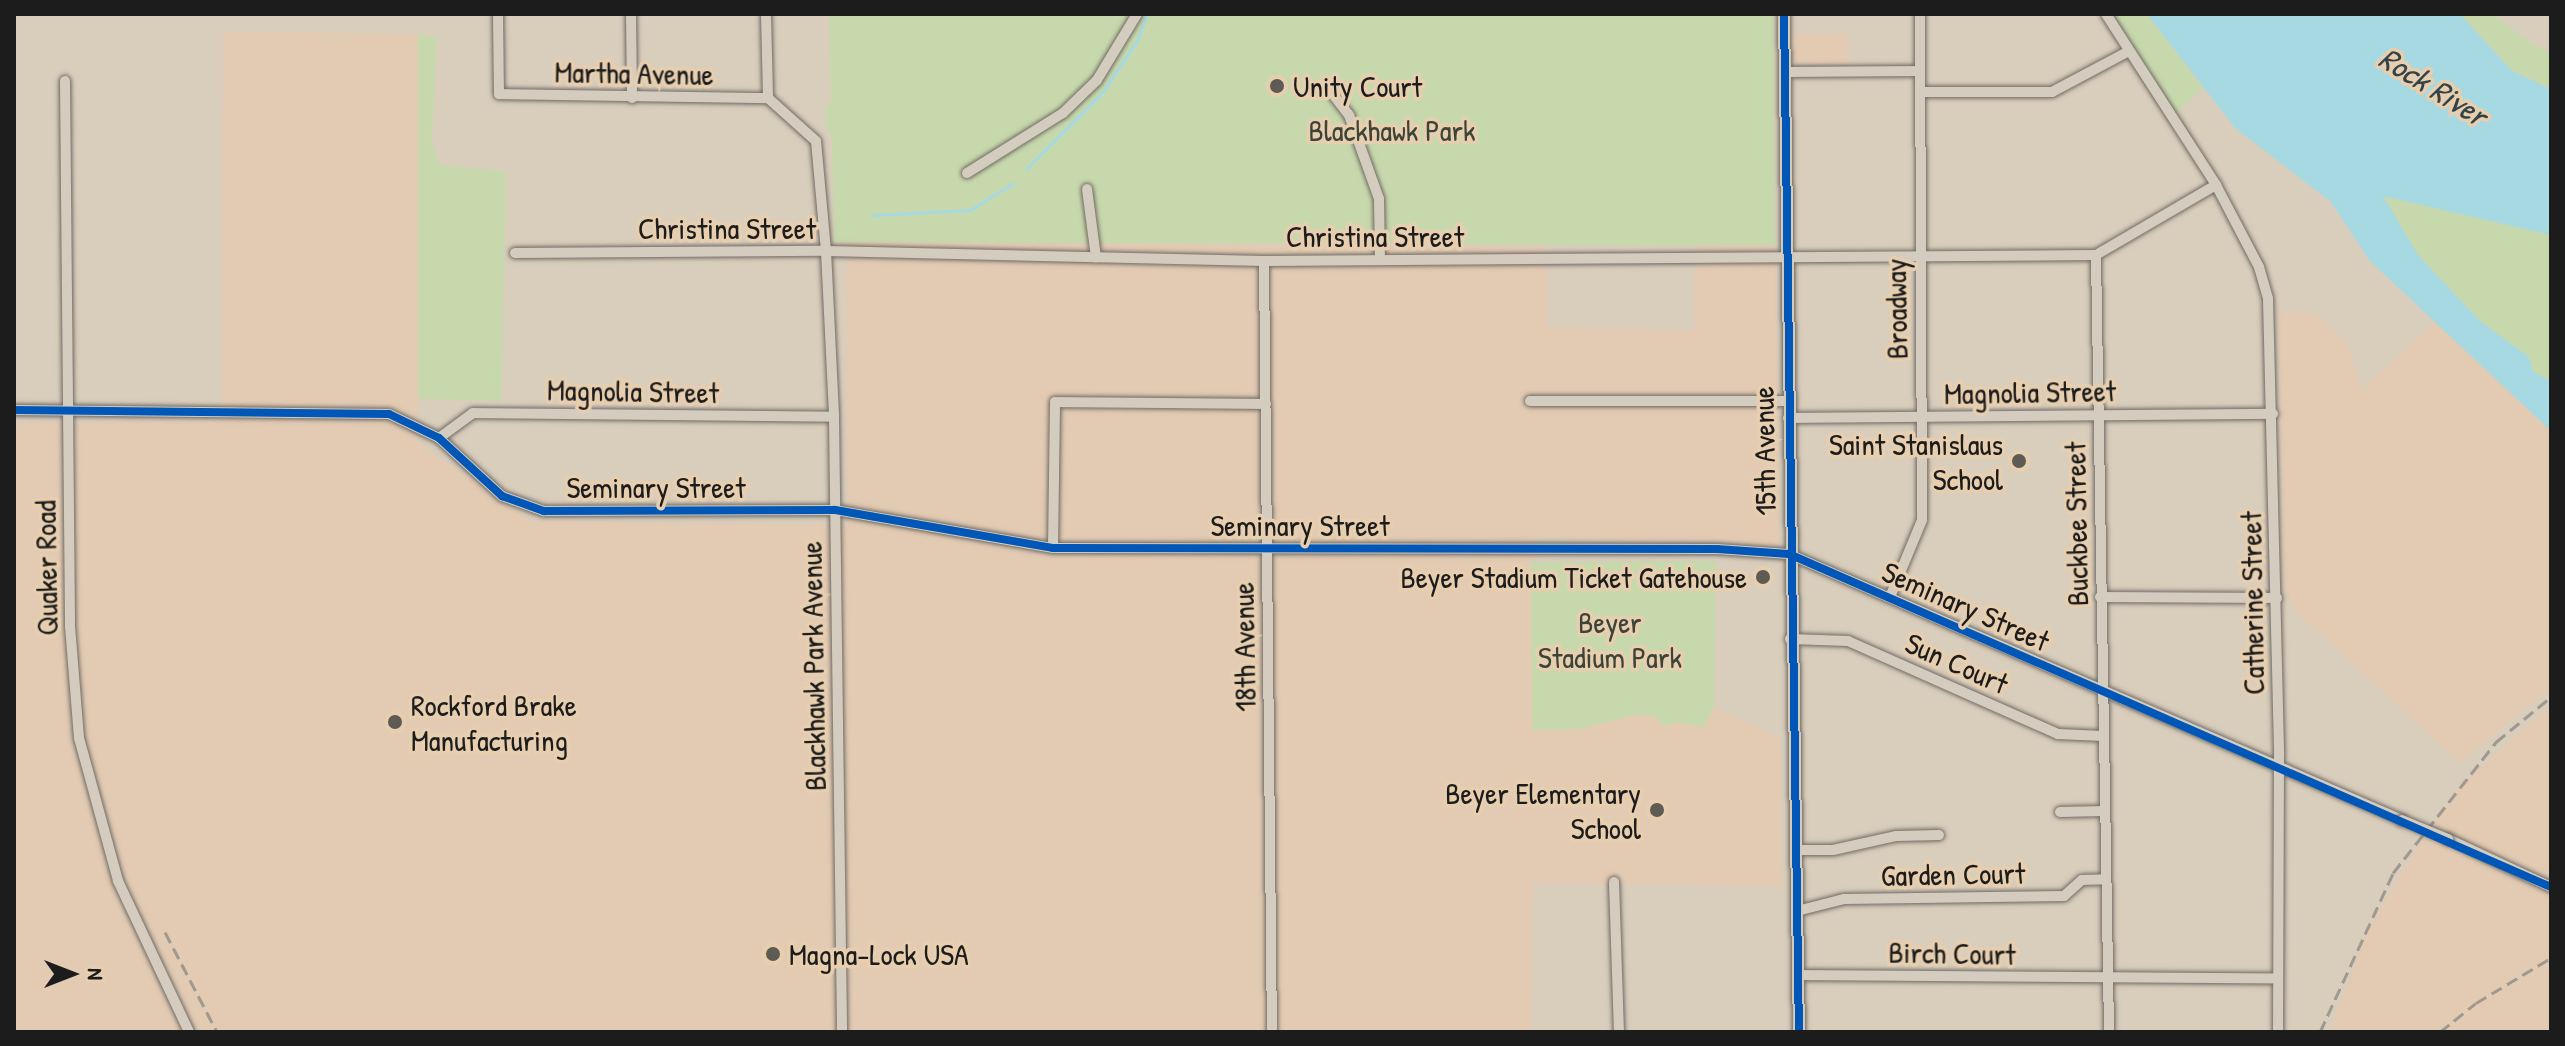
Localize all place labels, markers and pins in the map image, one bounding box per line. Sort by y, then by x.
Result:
place label: Unity Court [1293,68,1422,104]
marker: Unity Court [1268,77,1286,95]
place label: Saint Stanislaus School [1829,426,2003,496]
marker: Saint Stanislaus School [2010,452,2028,470]
place label: Beyer Stadium Ticket Gatehouse [1401,559,1747,595]
marker: Beyer Stadium Ticket Gatehouse [1754,568,1772,586]
place label: Rockford Brake Manufacturing [411,687,577,758]
marker: Rockford Brake Manufacturing [386,713,404,731]
place label: Beyer Elementary School [1445,775,1641,846]
marker: Beyer Elementary School [1648,801,1666,819]
place label: Magna-Lock USA [789,936,969,972]
marker: Magna-Lock USA [764,945,782,963]

